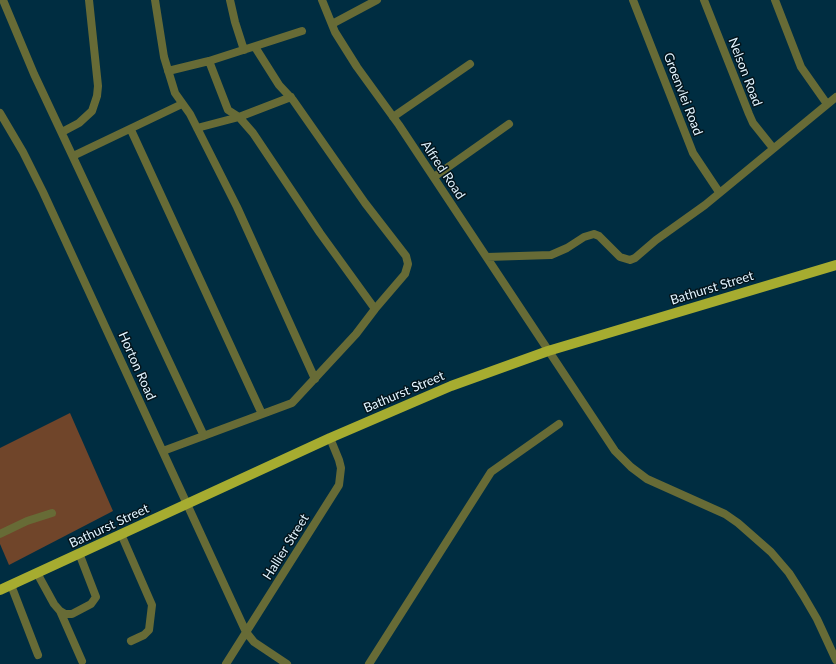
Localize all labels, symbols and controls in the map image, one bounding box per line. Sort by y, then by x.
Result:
street label: Nelson Road [725,36,765,108]
street label: Groenvlei Road [660,51,706,137]
street label: Alfred Road [418,138,468,202]
street label: Bathurst Street [668,268,756,308]
street label: Horton Road [115,329,159,403]
street label: Bathurst Street [361,368,447,416]
street label: Bathurst Street [67,501,151,551]
street label: Hallier Street [260,511,312,583]

